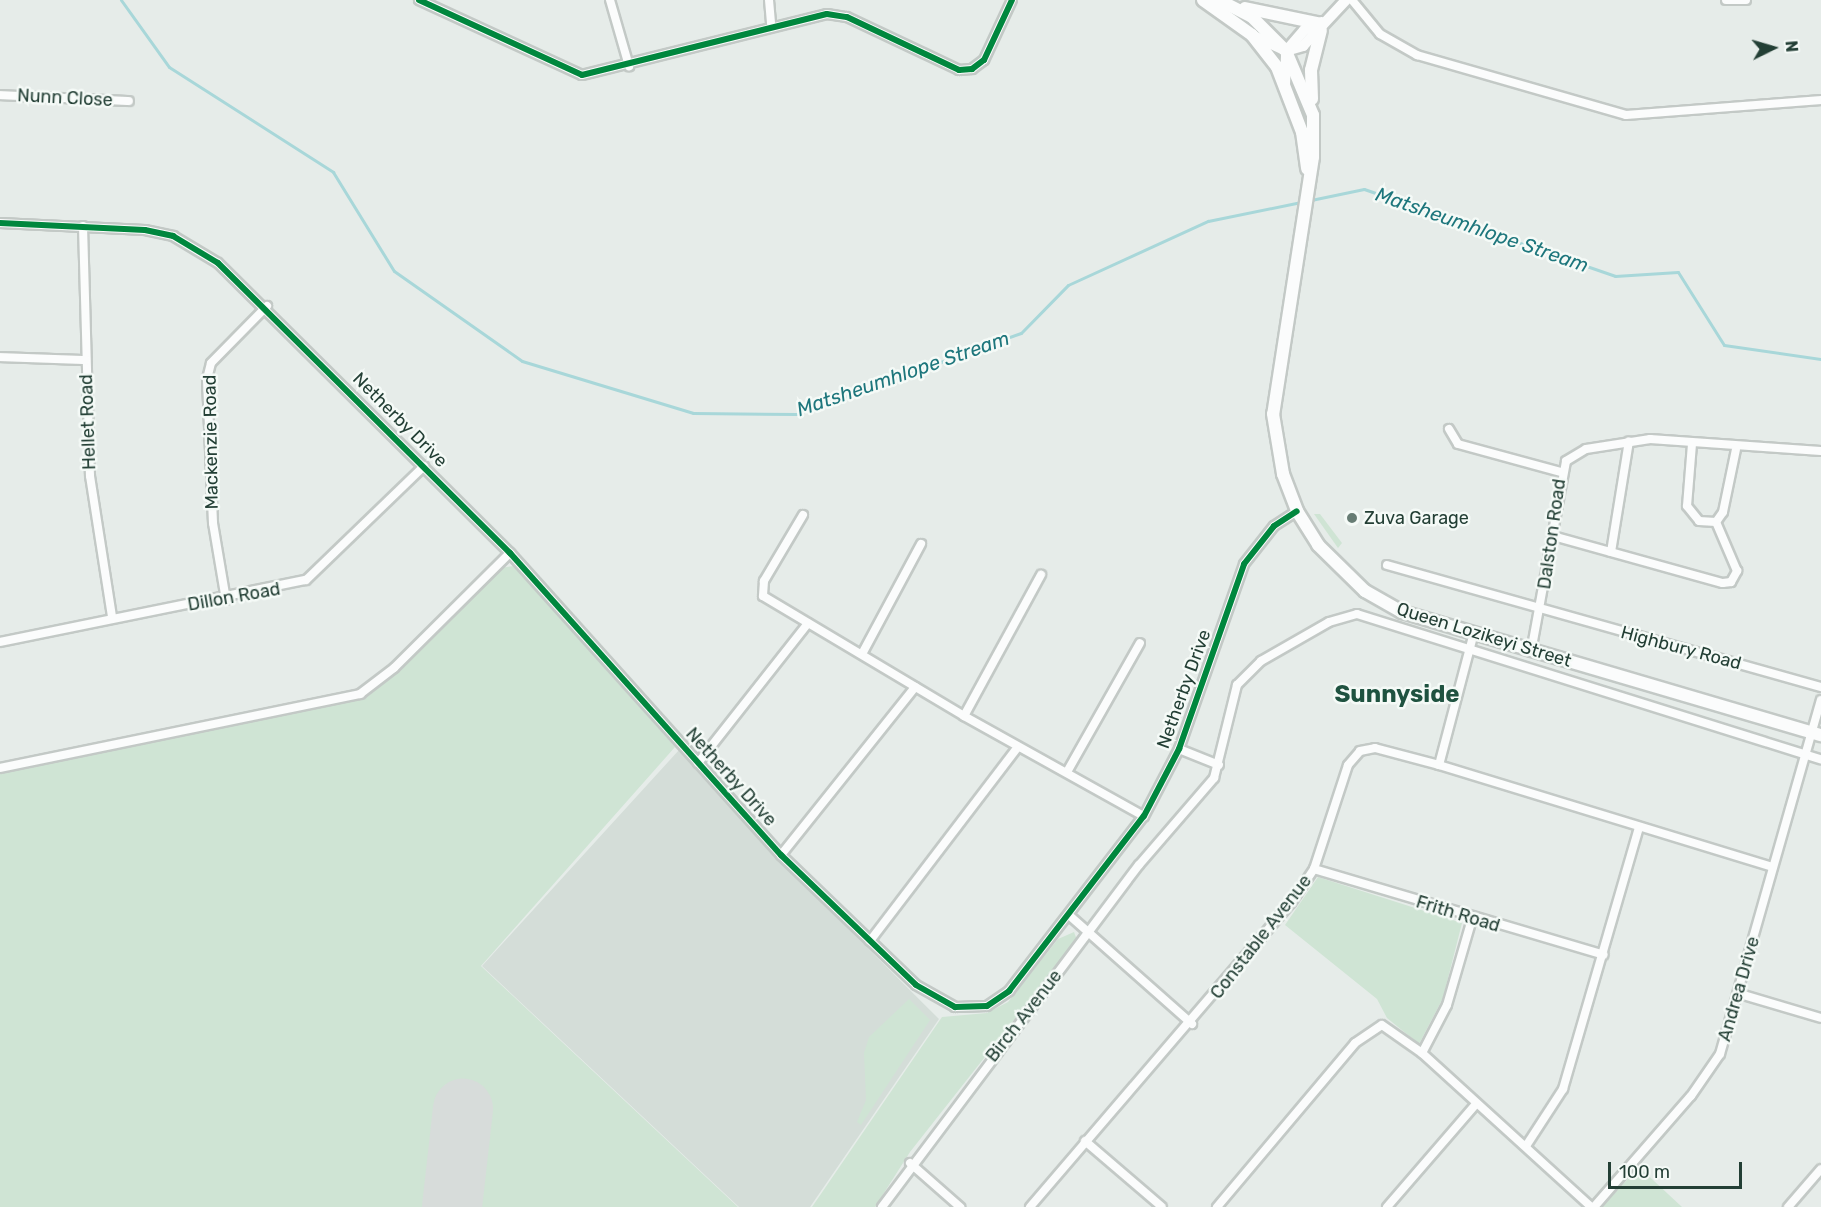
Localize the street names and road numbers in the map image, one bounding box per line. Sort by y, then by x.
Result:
street label: Nunn Close [17,85,113,111]
street label: Netherby Drive [348,368,452,472]
street label: Hellet Road [76,374,100,470]
street label: Mackenzie Road [199,374,223,510]
street label: Dalston Road [1534,477,1570,591]
street label: Dillon Road [186,578,282,616]
street label: Queen Lozikeyi Street [1394,598,1574,672]
street label: Highbury Road [1618,621,1744,675]
street label: Netherby Drive [1152,626,1216,752]
street label: Netherby Drive [681,723,781,831]
street label: Constable Avenue [1206,870,1316,1004]
street label: Frith Road [1413,891,1503,937]
street label: Andrea Drive [1714,934,1764,1044]
street label: Birch Avenue [981,965,1067,1067]

